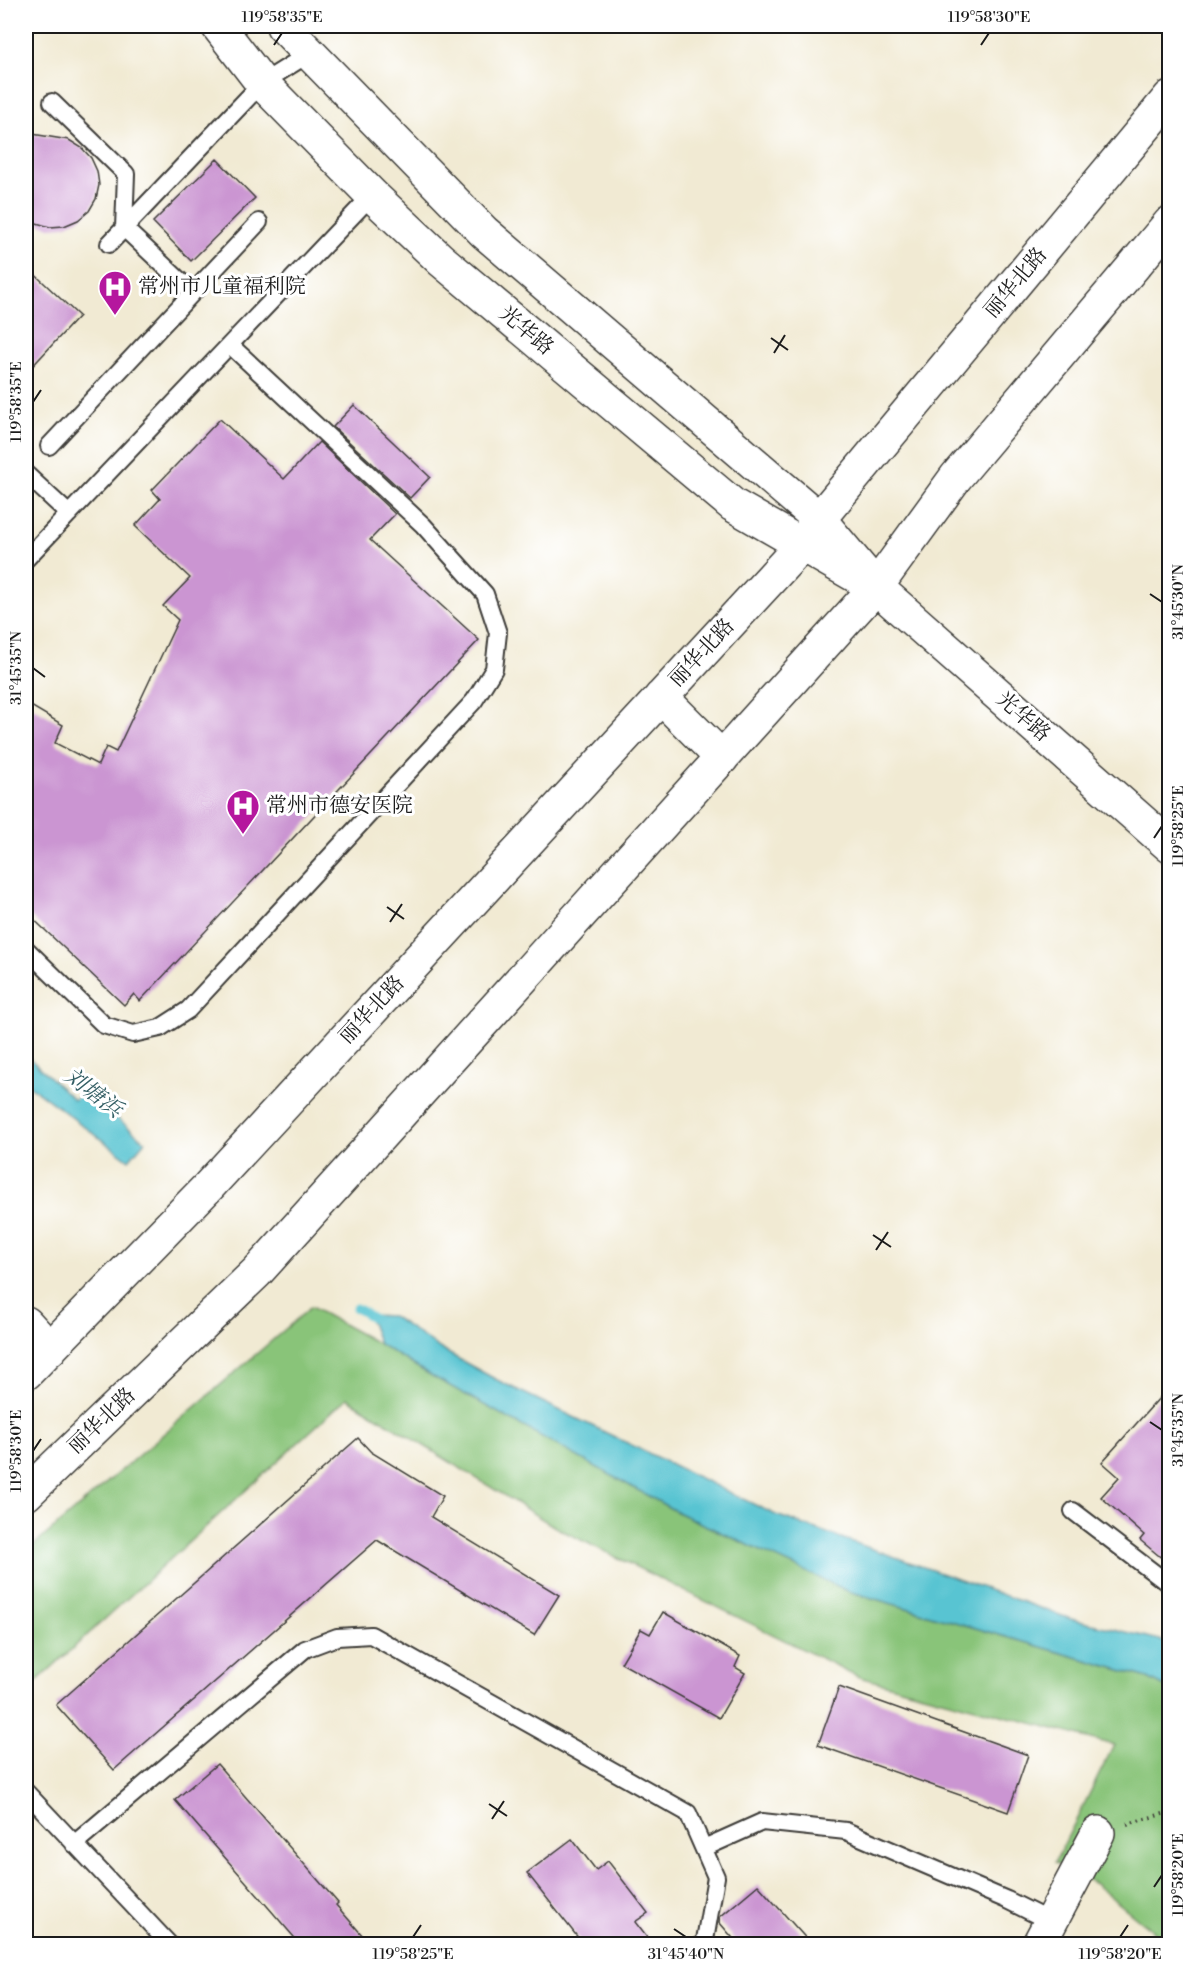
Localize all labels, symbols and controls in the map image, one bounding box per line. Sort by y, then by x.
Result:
text: 119°58'35"E [241,8,323,27]
text: 119°58'30"E [948,8,1030,27]
street label: 丽华北路 [979,242,1053,324]
hospital icon: 常州市儿童福利院 [97,269,133,316]
place label: 常州市儿童福利院 [138,274,306,300]
street label: 光华路 [494,301,558,361]
text: 119°58'35"E [7,361,26,443]
text: 31°45'30"N [1169,564,1188,640]
street label: 丽华北路 [664,613,740,693]
text: 31°45'35"N [7,631,26,705]
street label: 光华路 [991,687,1055,747]
text: 119°58'25"E [1169,785,1188,867]
hospital icon: 常州市德安医院 [225,788,261,835]
place label: 常州市德安医院 [266,793,413,819]
street label: 丽华北路 [334,970,410,1050]
water label: 刘塘浜 [59,1062,129,1125]
street label: 丽华北路 [63,1382,141,1460]
text: 31°45'35"N [1169,1393,1188,1467]
text: 119°58'30"E [7,1410,26,1492]
text: 119°58'20"E [1169,1833,1188,1917]
text: 119°58'25"E [372,1945,454,1964]
text: 31°45'40"N [648,1945,724,1964]
text: 119°58'20"E [1078,1945,1162,1964]

